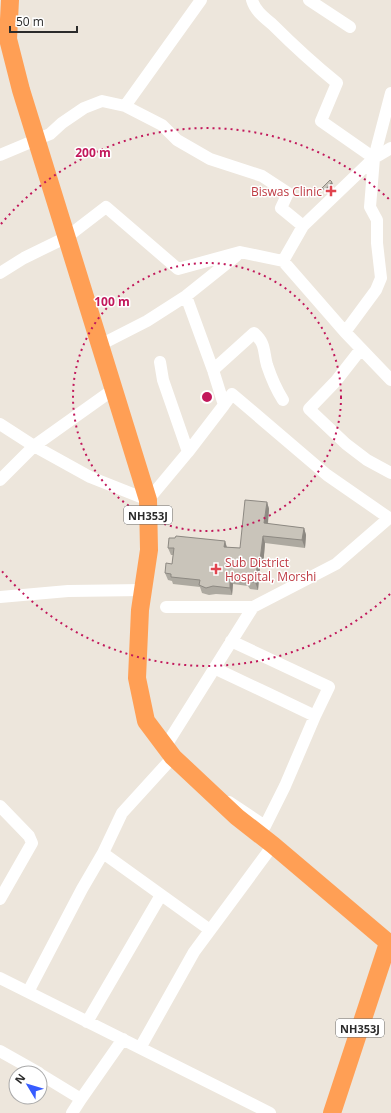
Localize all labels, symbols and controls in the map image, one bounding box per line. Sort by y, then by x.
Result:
scale bar [10,8,77,34]
text: 50 m [16,13,44,30]
text: 200 m [75,144,111,161]
place label: Biswas Clinic [251,183,322,200]
marker: Biswas Clinic [325,185,337,197]
text: 100 m [94,293,130,310]
centre of rings [200,390,214,404]
road number: NH353J [124,506,172,524]
place label: Sub District Hospital, Morshi [225,554,316,585]
marker: Sub District Hospital, Morshi [210,563,222,575]
road number: NH353J [336,1019,384,1037]
north arrow [8,1065,48,1105]
text: N [11,1070,28,1087]

